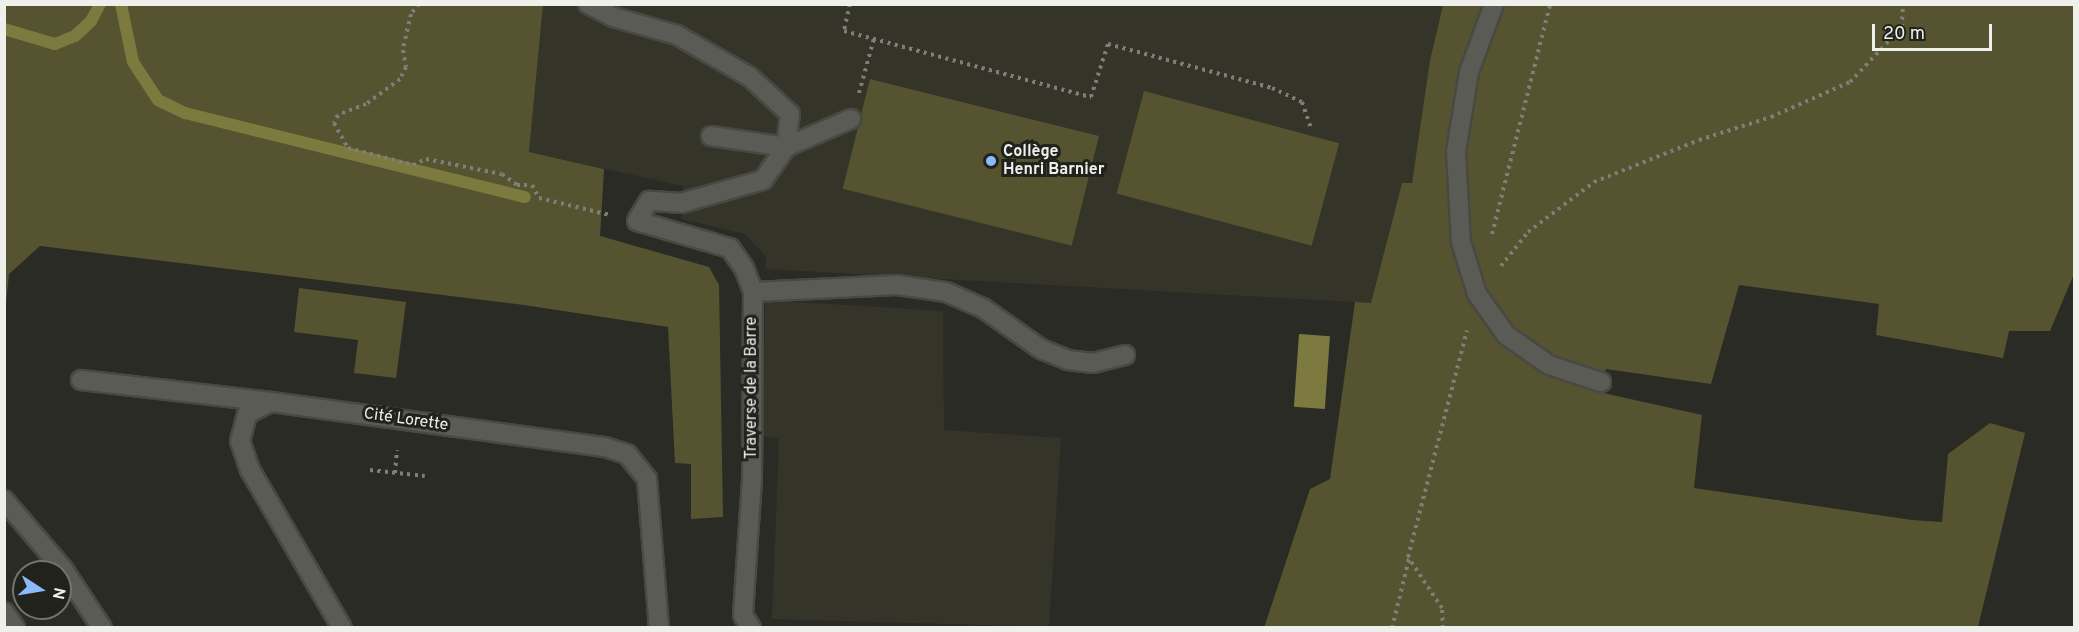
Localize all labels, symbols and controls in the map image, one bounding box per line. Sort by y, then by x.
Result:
scale bar [1875,12,1995,50]
text: 20 m [1883,23,1925,46]
place label: Collège Henri Barnier [1003,142,1104,180]
marker: Collège Henri Barnier [984,154,998,168]
street label: Traverse de la Barre [742,317,762,459]
street label: Cité Lorette [363,405,449,435]
north arrow [12,560,72,620]
text: N [47,586,69,601]

